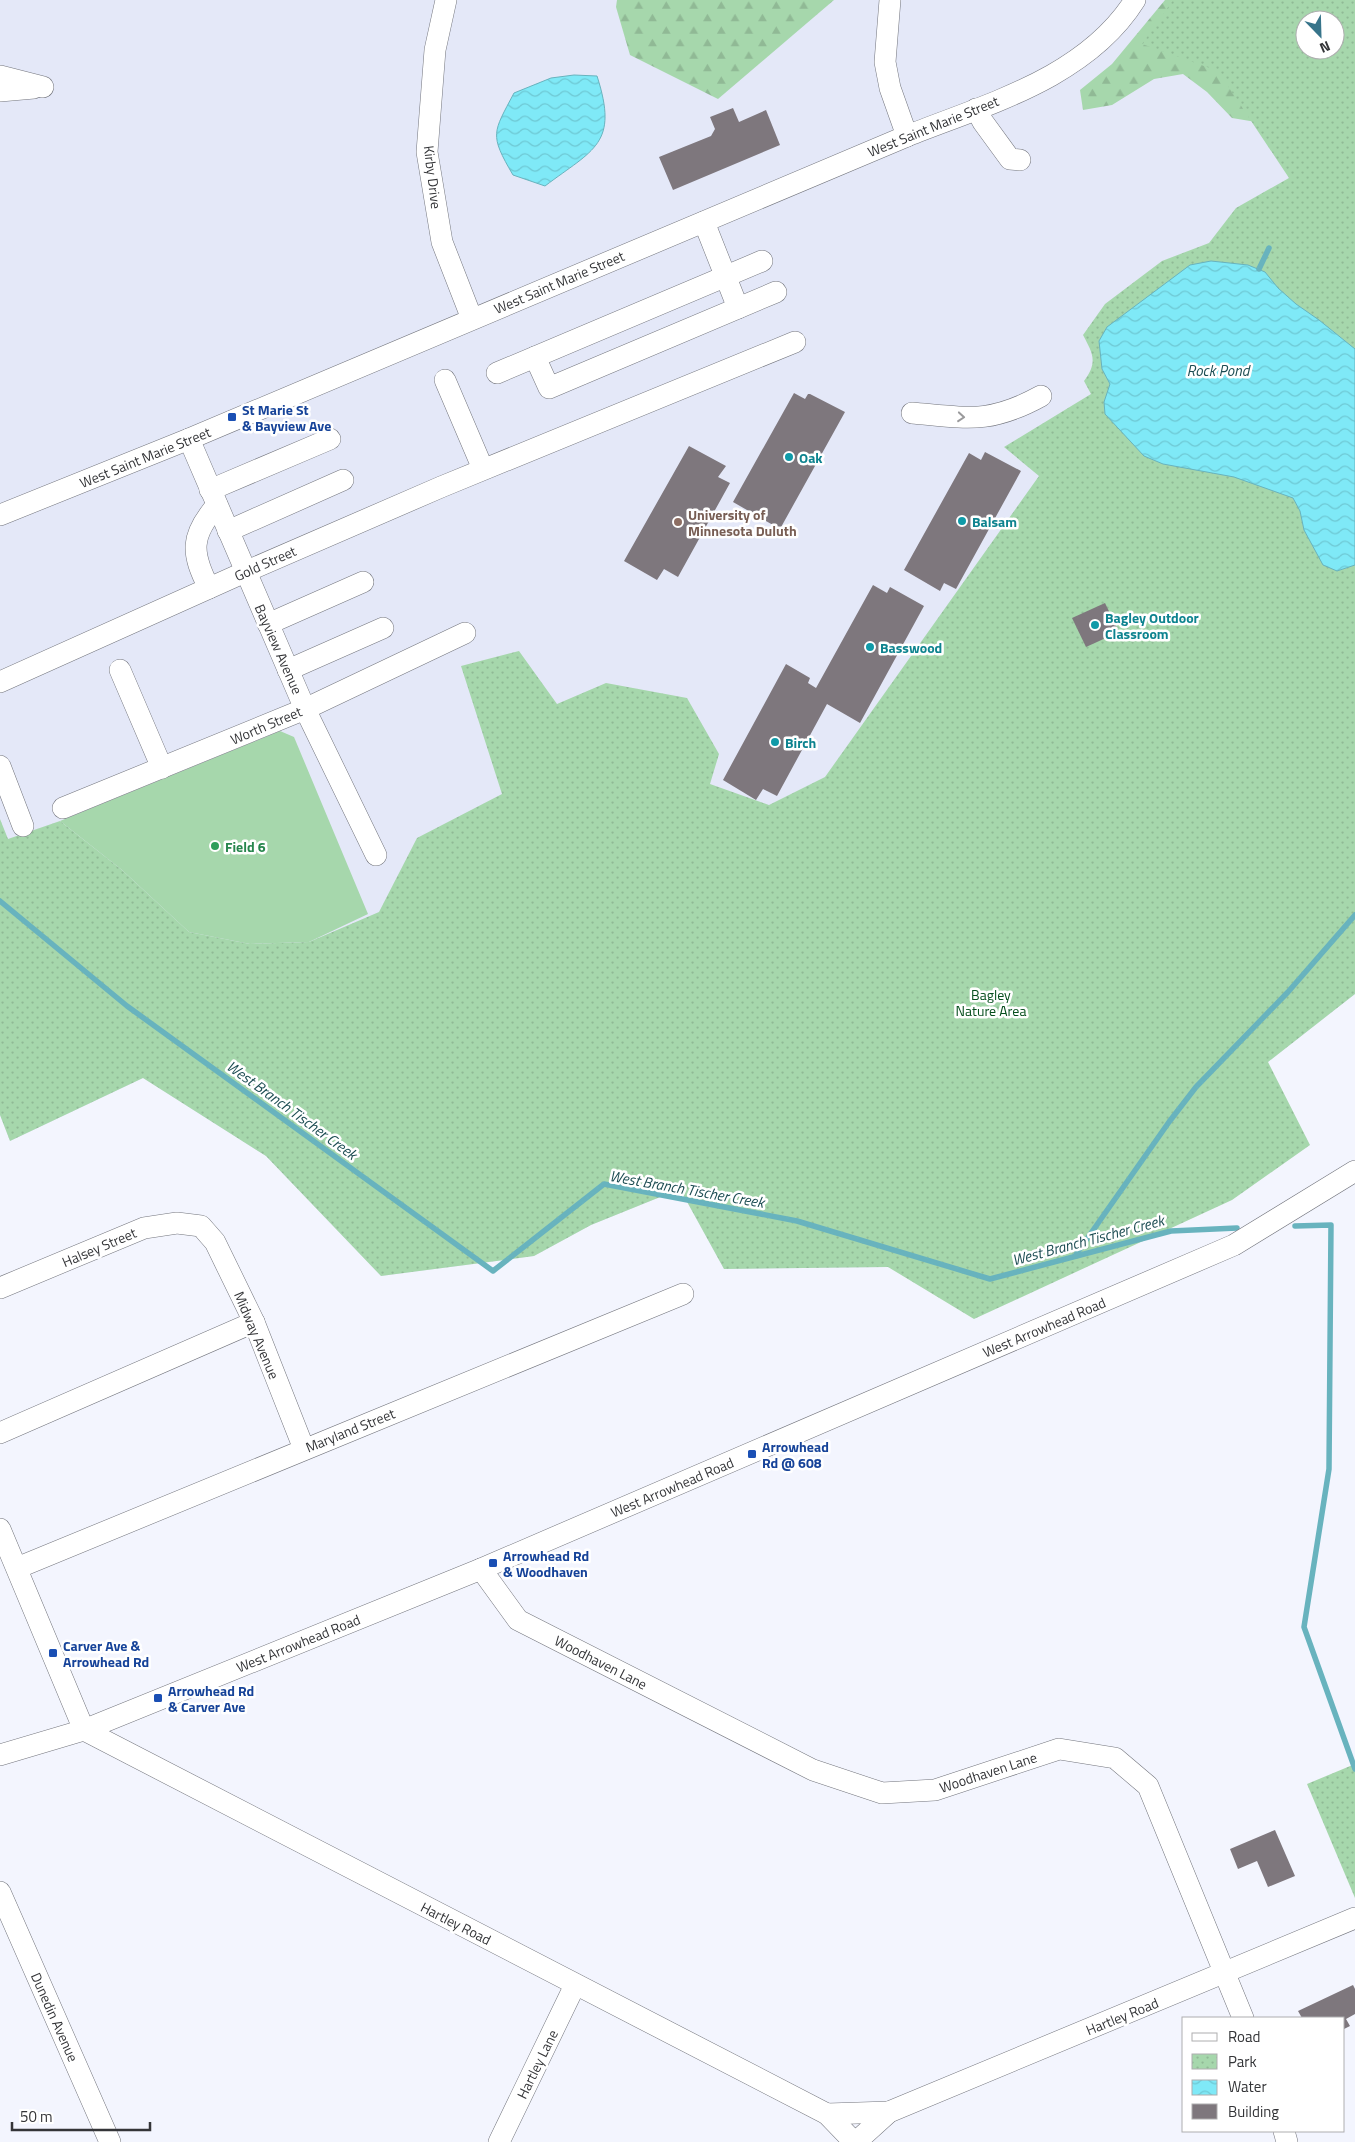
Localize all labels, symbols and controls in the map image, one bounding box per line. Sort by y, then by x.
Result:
north arrow [1295,10,1345,60]
text: N [1317,36,1334,59]
street label: West Saint Marie Street [864,90,1002,162]
street label: Kirby Drive [419,144,447,210]
street label: West Saint Marie Street [491,245,628,319]
water label: Rock Pond [1187,359,1251,382]
place label: St Marie St & Bayview Ave [242,399,331,436]
marker: St Marie St & Bayview Ave [226,411,238,423]
one-way arrow [957,412,965,423]
street label: West Saint Marie Street [76,421,214,493]
place label: Oak [799,447,823,468]
marker: Oak [783,451,795,463]
place label: University of Minnesota Duluth [688,504,797,541]
place label: Balsam [972,511,1017,532]
marker: Balsam [956,515,968,527]
marker: University of Minnesota Duluth [672,516,684,528]
street label: Gold Street [231,540,299,586]
street label: Bayview Avenue [250,601,308,697]
place label: Bagley Outdoor Classroom [1105,607,1199,644]
marker: Bagley Outdoor Classroom [1089,619,1101,631]
place label: Basswood [880,637,942,658]
marker: Basswood [864,641,876,653]
street label: Worth Street [227,700,305,750]
place label: Birch [785,732,816,753]
marker: Birch [769,736,781,748]
place label: Field 6 [225,836,266,857]
marker: Field 6 [209,840,221,852]
park label: Bagley Nature Area [956,984,1026,1021]
water label: West Branch Tischer Creek [222,1055,364,1167]
water label: West Branch Tischer Creek [608,1164,768,1214]
water label: West Branch Tischer Creek [1010,1208,1169,1271]
street label: Halsey Street [58,1222,140,1272]
street label: Midway Avenue [229,1288,285,1382]
street label: West Arrowhead Road [979,1292,1109,1362]
street label: Maryland Street [302,1402,398,1457]
place label: Arrowhead Rd @ 608 [762,1436,829,1473]
marker: Arrowhead Rd @ 608 [746,1448,758,1460]
street label: West Arrowhead Road [607,1452,737,1522]
place label: Arrowhead Rd & Woodhaven [503,1545,589,1582]
marker: Arrowhead Rd & Woodhaven [487,1557,499,1569]
street label: West Arrowhead Road [233,1609,363,1677]
street label: Woodhaven Lane [551,1630,651,1694]
place label: Carver Ave & Arrowhead Rd [63,1635,149,1672]
marker: Carver Ave & Arrowhead Rd [47,1647,59,1659]
place label: Arrowhead Rd & Carver Ave [168,1680,254,1717]
marker: Arrowhead Rd & Carver Ave [152,1692,164,1704]
street label: Woodhaven Lane [937,1746,1039,1798]
street label: Hartley Road [417,1896,495,1950]
street label: Dunedin Avenue [26,1969,84,2065]
street label: Hartley Road [1083,1992,1161,2040]
legend [1182,2017,1345,2132]
text: Road [1228,2025,1260,2048]
street label: Hartley Lane [511,2026,563,2102]
text: Park [1228,2050,1257,2073]
text: Water [1228,2075,1267,2098]
scale bar [12,2100,150,2132]
text: Building [1228,2100,1279,2123]
text: 50 m [20,2105,53,2128]

